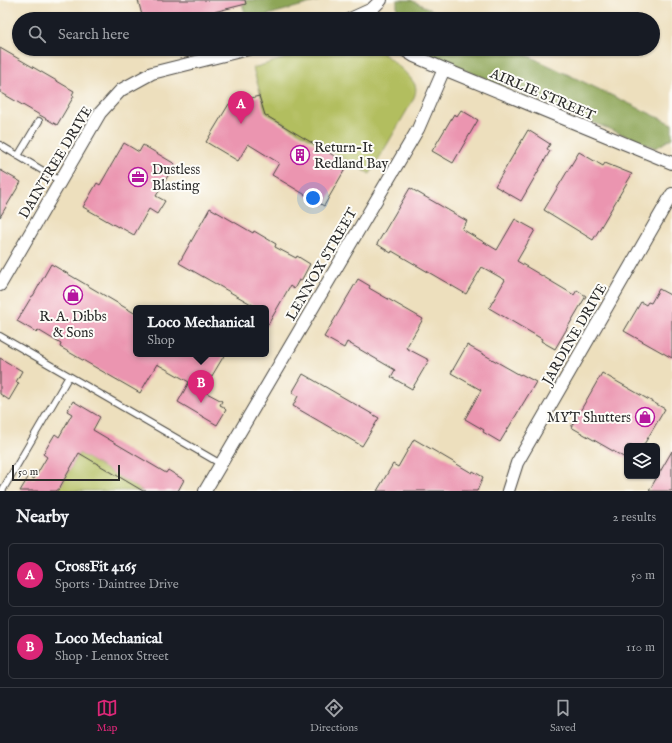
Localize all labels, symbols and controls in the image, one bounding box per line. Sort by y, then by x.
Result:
search box [12,12,660,56]
icon: search [26,23,48,45]
text: Search here [58,25,129,44]
street label: AIRLIE STREET [486,64,599,125]
pin: A [228,91,254,124]
street label: DAINTREE DRIVE [15,103,97,222]
place label: Return-It Redland Bay [314,139,389,173]
building icon: Return-It Redland Bay [289,144,311,166]
place label: Dustless Blasting [152,161,200,195]
office icon: Dustless Blasting [127,166,149,188]
your location [303,188,323,208]
street label: LENNOX STREET [282,204,362,324]
street label: JARDINE DRIVE [538,280,611,390]
shop icon: R. A. Dibbs & Sons [62,284,84,306]
popup [133,305,269,357]
place label: R. A. Dibbs & Sons [39,308,107,342]
text: Loco Mechanical [147,313,255,332]
text: Shop [147,332,175,349]
pin: B [188,370,214,403]
shop icon: MYT Shutters [634,406,656,428]
place label: MYT Shutters [547,409,631,427]
map controls [624,443,660,479]
button: layers [624,443,660,479]
scale bar [12,463,120,482]
text: 50 m [18,465,38,479]
text: Nearby [16,507,69,528]
text: 2 results [612,509,656,526]
text: CrossFit 4165 [55,557,136,576]
text: A [26,567,34,584]
text: 50 m [631,567,655,584]
text: Sports · Daintree Drive [55,576,179,593]
text: Loco Mechanical [55,629,162,648]
text: B [26,639,34,656]
text: 110 m [626,639,655,656]
text: Shop · Lennox Street [55,648,169,665]
tab: Map [96,697,118,735]
tab: Directions [310,697,358,735]
tab: Saved [550,697,576,735]

